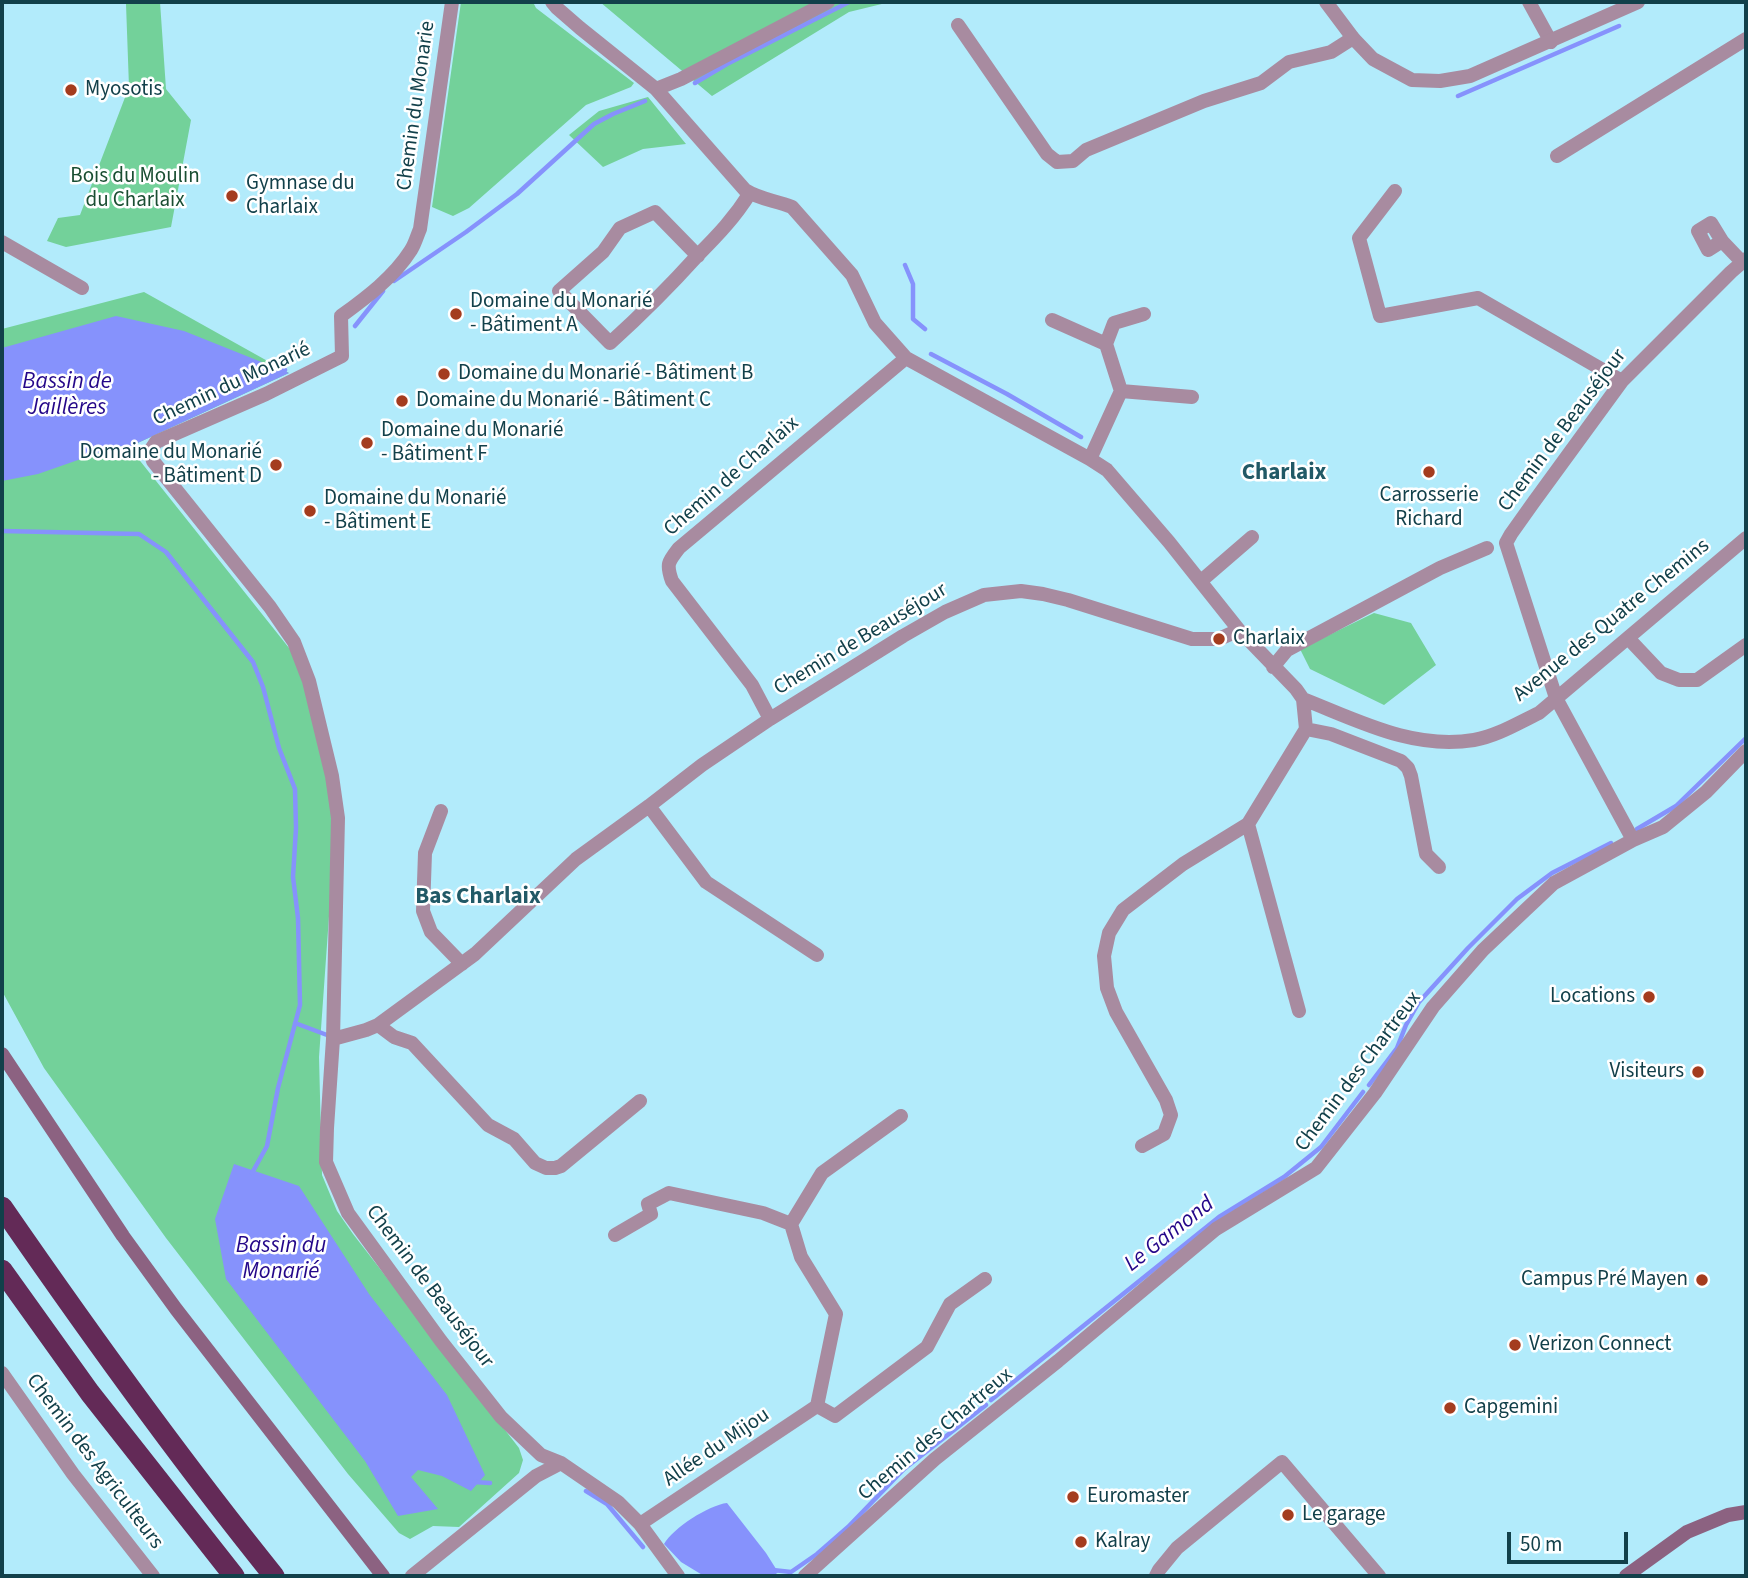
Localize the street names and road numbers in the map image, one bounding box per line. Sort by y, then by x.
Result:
street label: Chemin du Monarie [393,20,441,192]
street label: Chemin du Monarié [149,337,315,433]
street label: Chemin de Beauséjour [1494,345,1632,517]
street label: Chemin de Charlaix [660,412,804,542]
street label: Avenue des Quatre Chemins [1509,534,1715,708]
street label: Chemin de Beauséjour [770,578,952,702]
street label: Chemin des Chartreux [1291,987,1427,1157]
street label: Chemin de Beauséjour [360,1201,498,1373]
street label: Chemin des Chartreux [854,1363,1018,1507]
street label: Chemin des Agriculteurs [20,1370,168,1554]
street label: Allée du Mijou [659,1403,775,1493]

